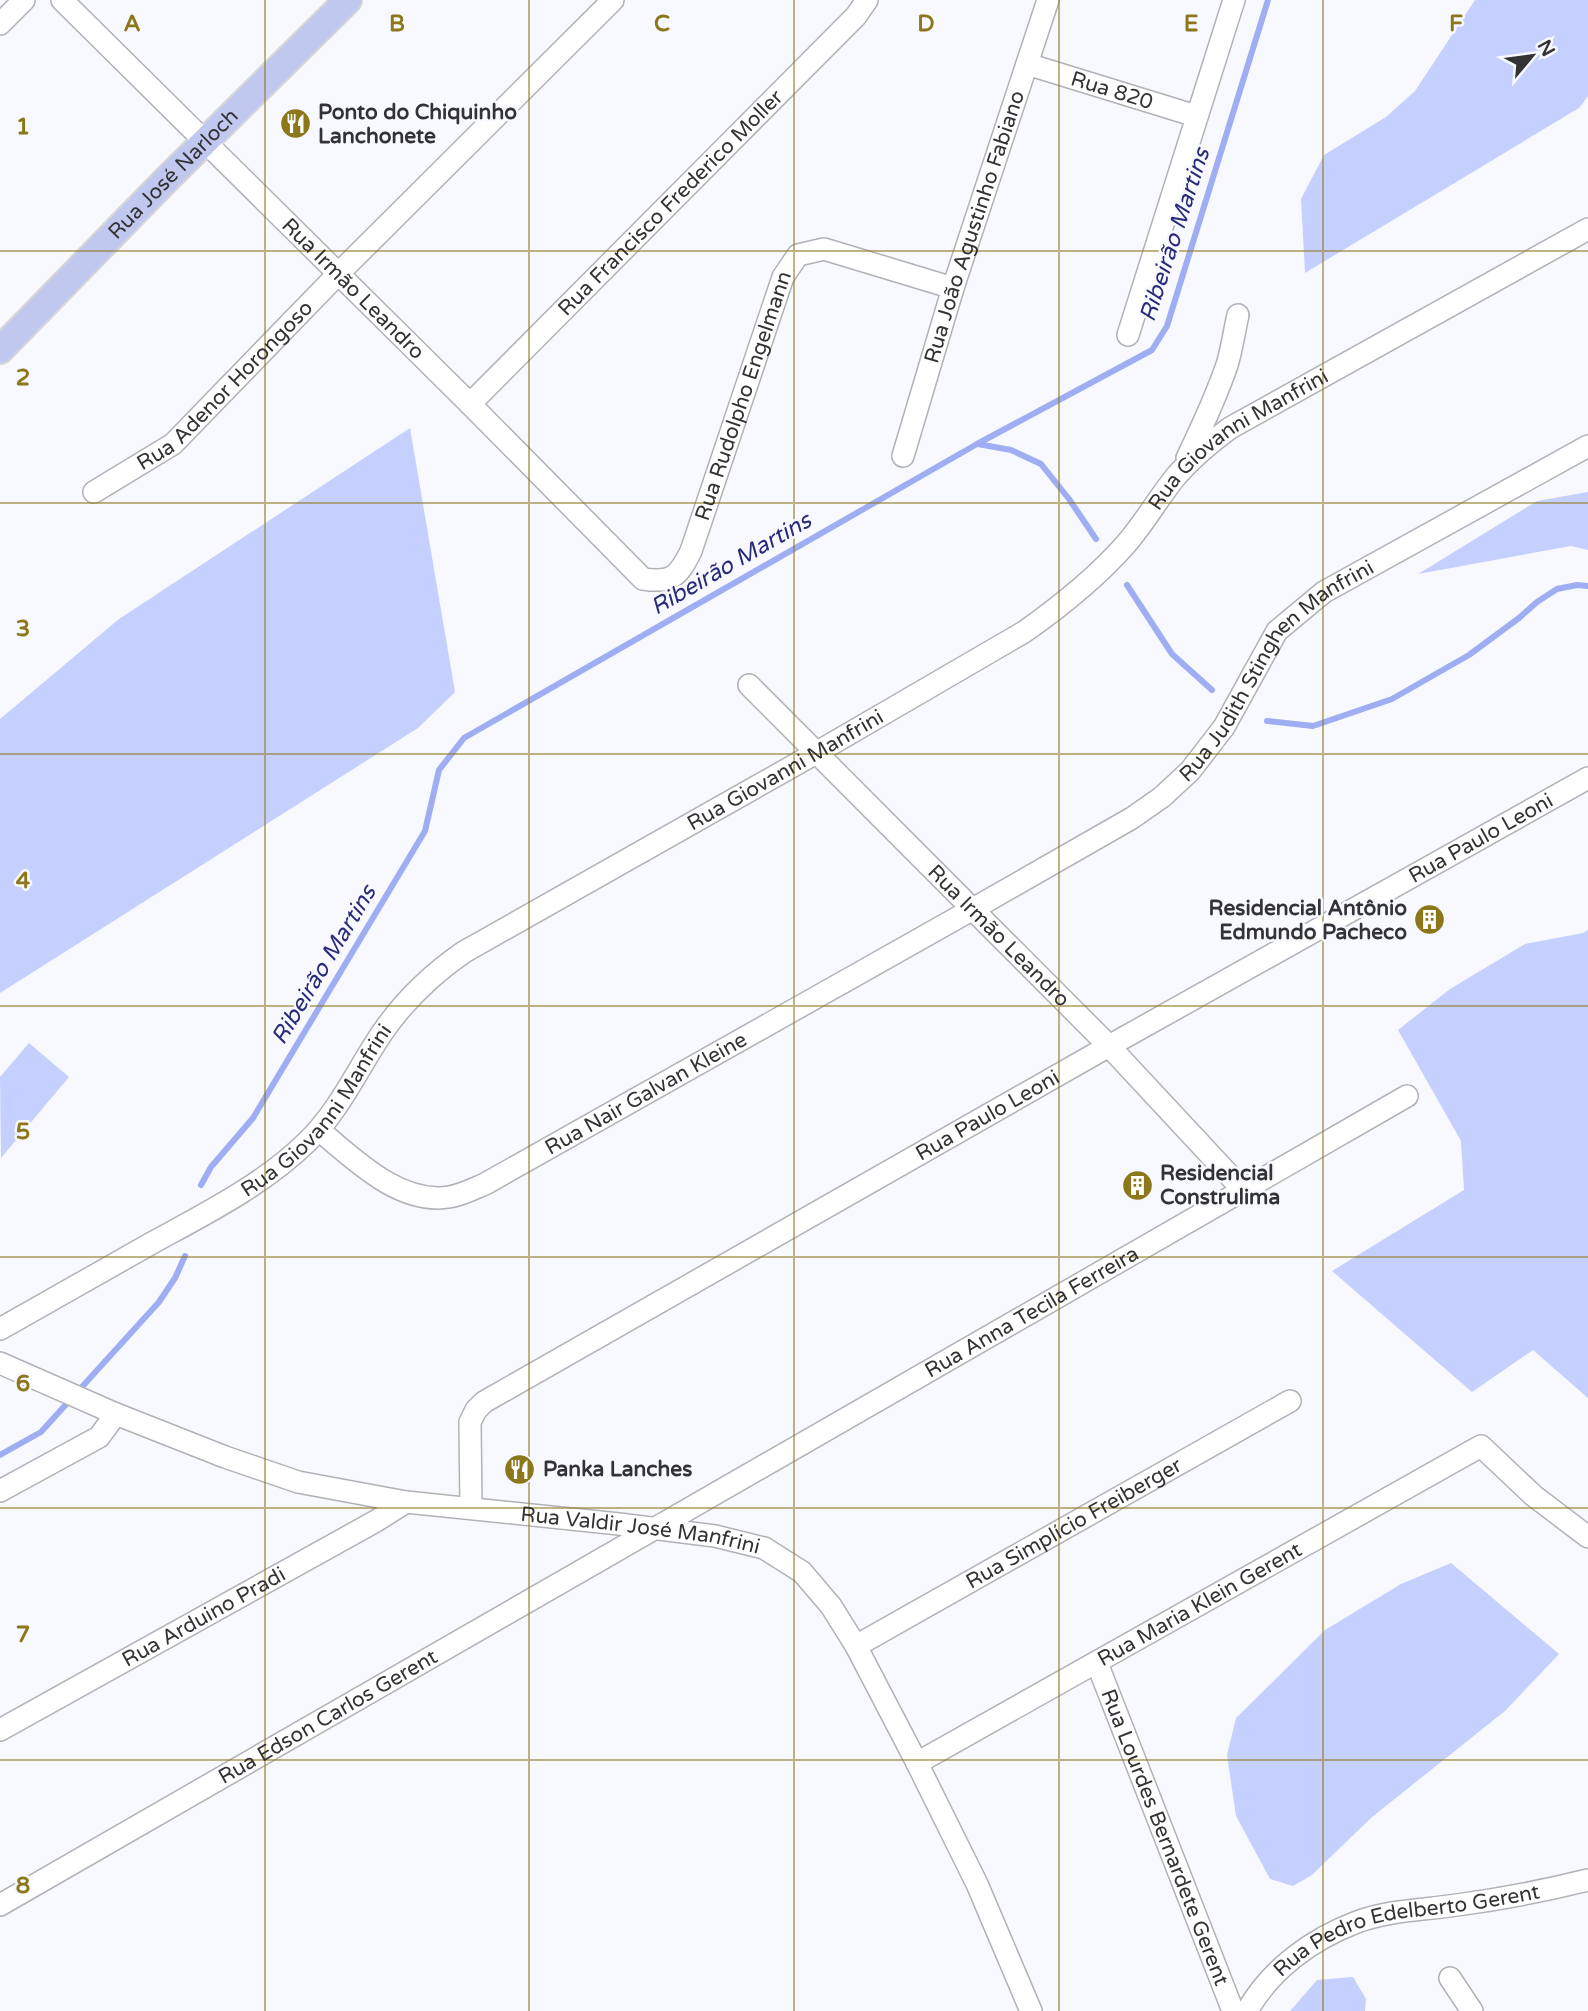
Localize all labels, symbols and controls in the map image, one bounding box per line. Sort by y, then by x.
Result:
text: A [123,10,141,38]
text: B [389,10,405,38]
text: C [654,10,670,38]
text: D [917,10,935,38]
text: E [1184,10,1198,38]
text: F [1449,10,1463,38]
north arrow [1497,21,1567,91]
text: N [1533,36,1559,60]
street label: Rua 820 [1068,66,1156,115]
street label: Rua Francisco Frederico Moller [553,84,788,321]
street label: Rua João Agustinho Fabiano [919,87,1030,366]
place label: Ponto do Chiquinho Lanchonete [318,100,517,149]
street label: Rua José Narloch [103,103,243,244]
restaurant icon: Ponto do Chiquinho Lanchonete [278,107,312,141]
text: 1 [16,113,30,141]
water label: Ribeirão Martins [1134,143,1217,325]
street label: Rua Irmão Leandro [277,213,430,364]
street label: Rua Rudolpho Engelmann [690,268,797,524]
street label: Rua Adenor Horongoso [132,295,318,475]
street label: Rua Giovanni Manfrini [1143,363,1333,515]
text: 2 [16,364,30,392]
water label: Ribeirão Martins [646,506,818,621]
street label: Rua Judith Stinghen Manfrini [1174,555,1378,787]
text: 3 [16,615,30,643]
street label: Rua Giovanni Manfrini [683,704,888,836]
street label: Rua Paulo Leoni [1404,788,1557,888]
street label: Rua Irmão Leandro [923,859,1075,1012]
text: 4 [16,867,31,895]
water label: Ribeirão Martins [265,879,384,1050]
place label: Residencial Antônio Edmundo Pacheco [1209,896,1407,945]
building icon: Residencial Antônio Edmundo Pacheco [1413,903,1447,937]
street label: Rua Giovanni Manfrini [236,1019,397,1202]
street label: Rua Nair Galvan Kleine [541,1027,751,1160]
street label: Rua Paulo Leoni [911,1064,1064,1166]
text: 5 [16,1118,30,1146]
place label: Residencial Construlima [1160,1161,1280,1210]
building icon: Residencial Construlima [1120,1168,1154,1202]
street label: Rua Anna Tecila Ferreira [920,1241,1143,1383]
text: 6 [16,1370,30,1398]
restaurant icon: Panka Lanches [503,1452,537,1486]
street label: Rua Simplício Freiberger [961,1452,1186,1594]
place label: Panka Lanches [543,1457,692,1482]
street label: Rua Valdir José Manfrini [519,1501,763,1559]
street label: Rua Maria Klein Gerent [1093,1537,1306,1672]
street label: Rua Arduino Pradi [118,1561,290,1672]
text: 7 [16,1621,30,1649]
street label: Rua Edson Carlos Gerent [214,1644,442,1789]
street label: Rua Lourdes Bernardete Gerent [1096,1685,1234,1989]
text: 8 [16,1872,30,1900]
street label: Rua Pedro Edelberto Gerent [1268,1879,1542,1982]

